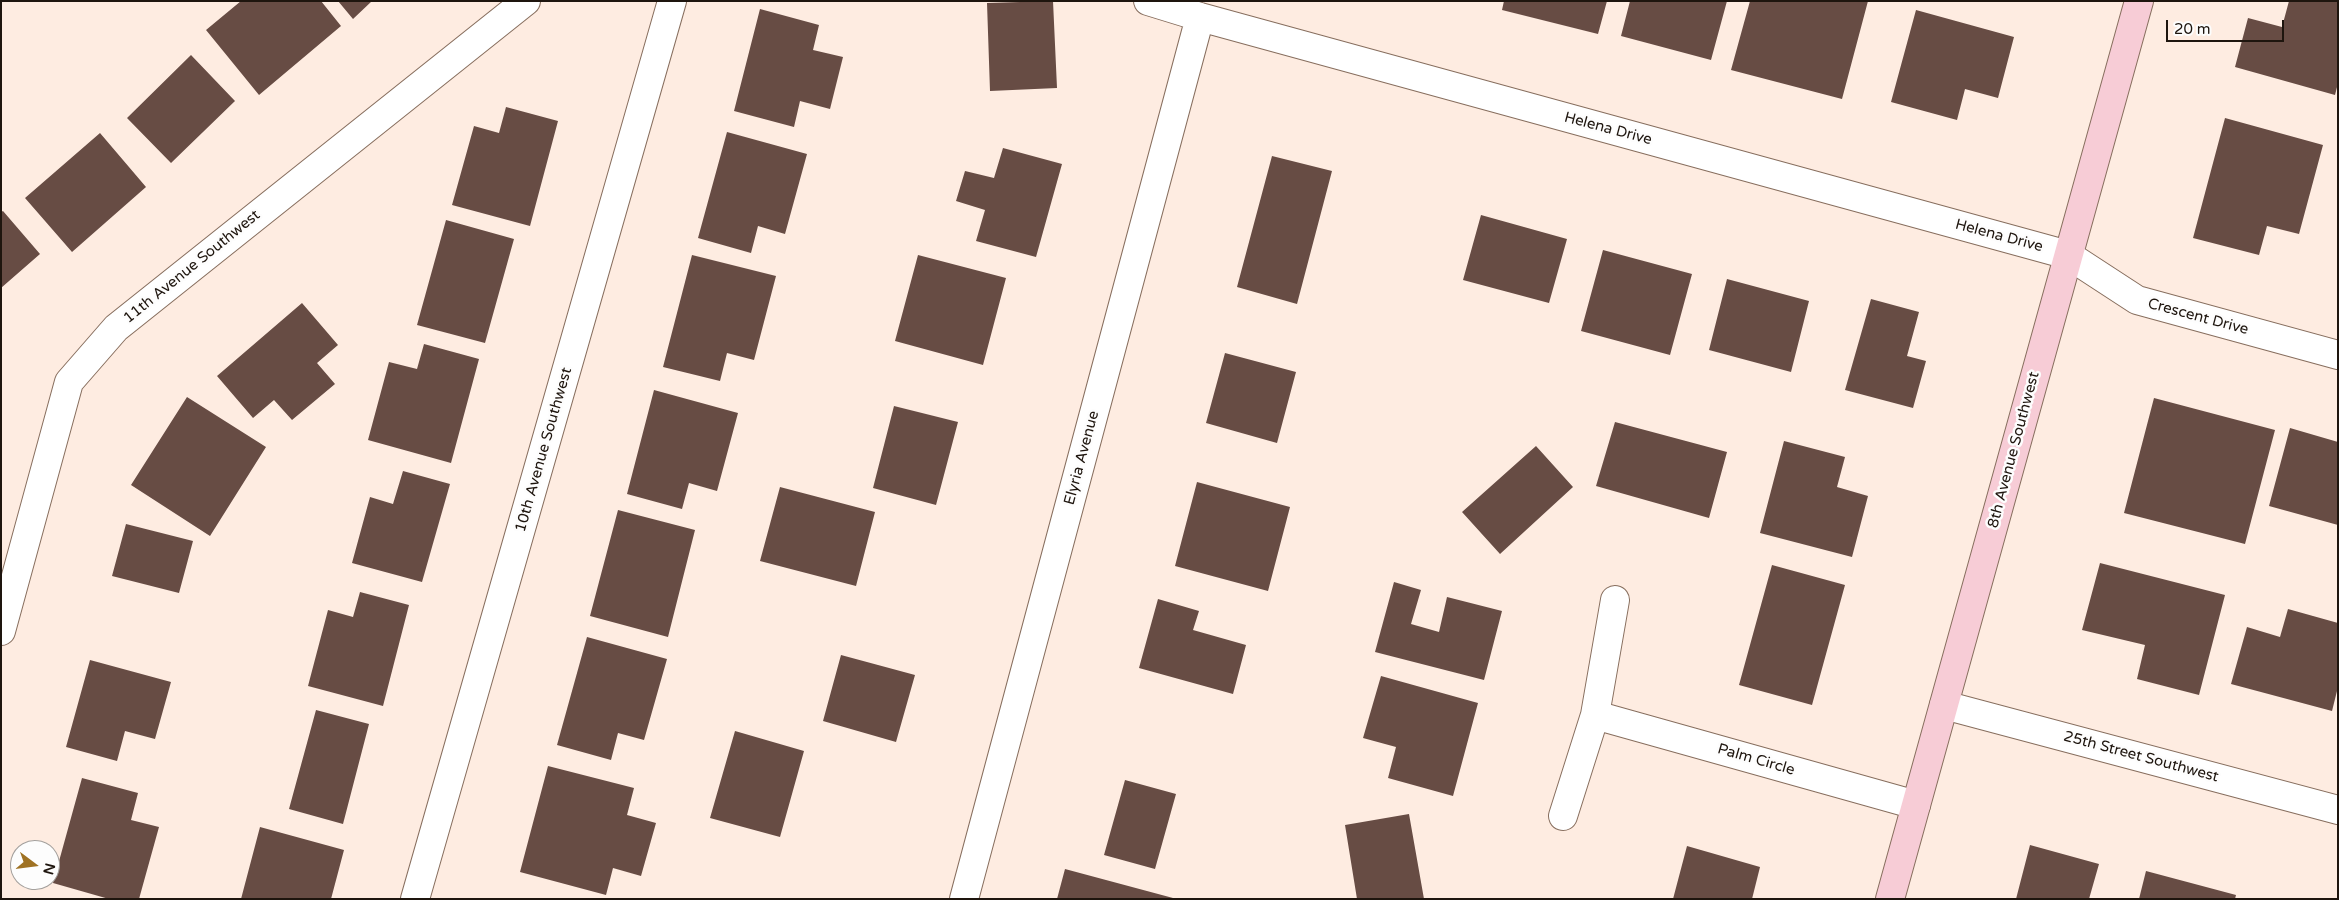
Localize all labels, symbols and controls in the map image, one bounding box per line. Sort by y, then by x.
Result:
scale bar [2169,10,2286,42]
text: 20 m [2174,20,2211,38]
street label: Helena Drive [1562,109,1654,149]
street label: 11th Avenue Southwest [120,206,264,328]
street label: Helena Drive [1953,216,2045,256]
street label: Crescent Drive [2146,295,2250,339]
street label: 10th Avenue Southwest [512,366,576,534]
street label: 8th Avenue Southwest [1984,370,2044,530]
street label: Elyria Avenue [1061,409,1103,507]
street label: 25th Street Southwest [2062,728,2220,786]
street label: Palm Circle [1715,740,1797,780]
north arrow [10,840,60,890]
text: N [39,861,59,876]

